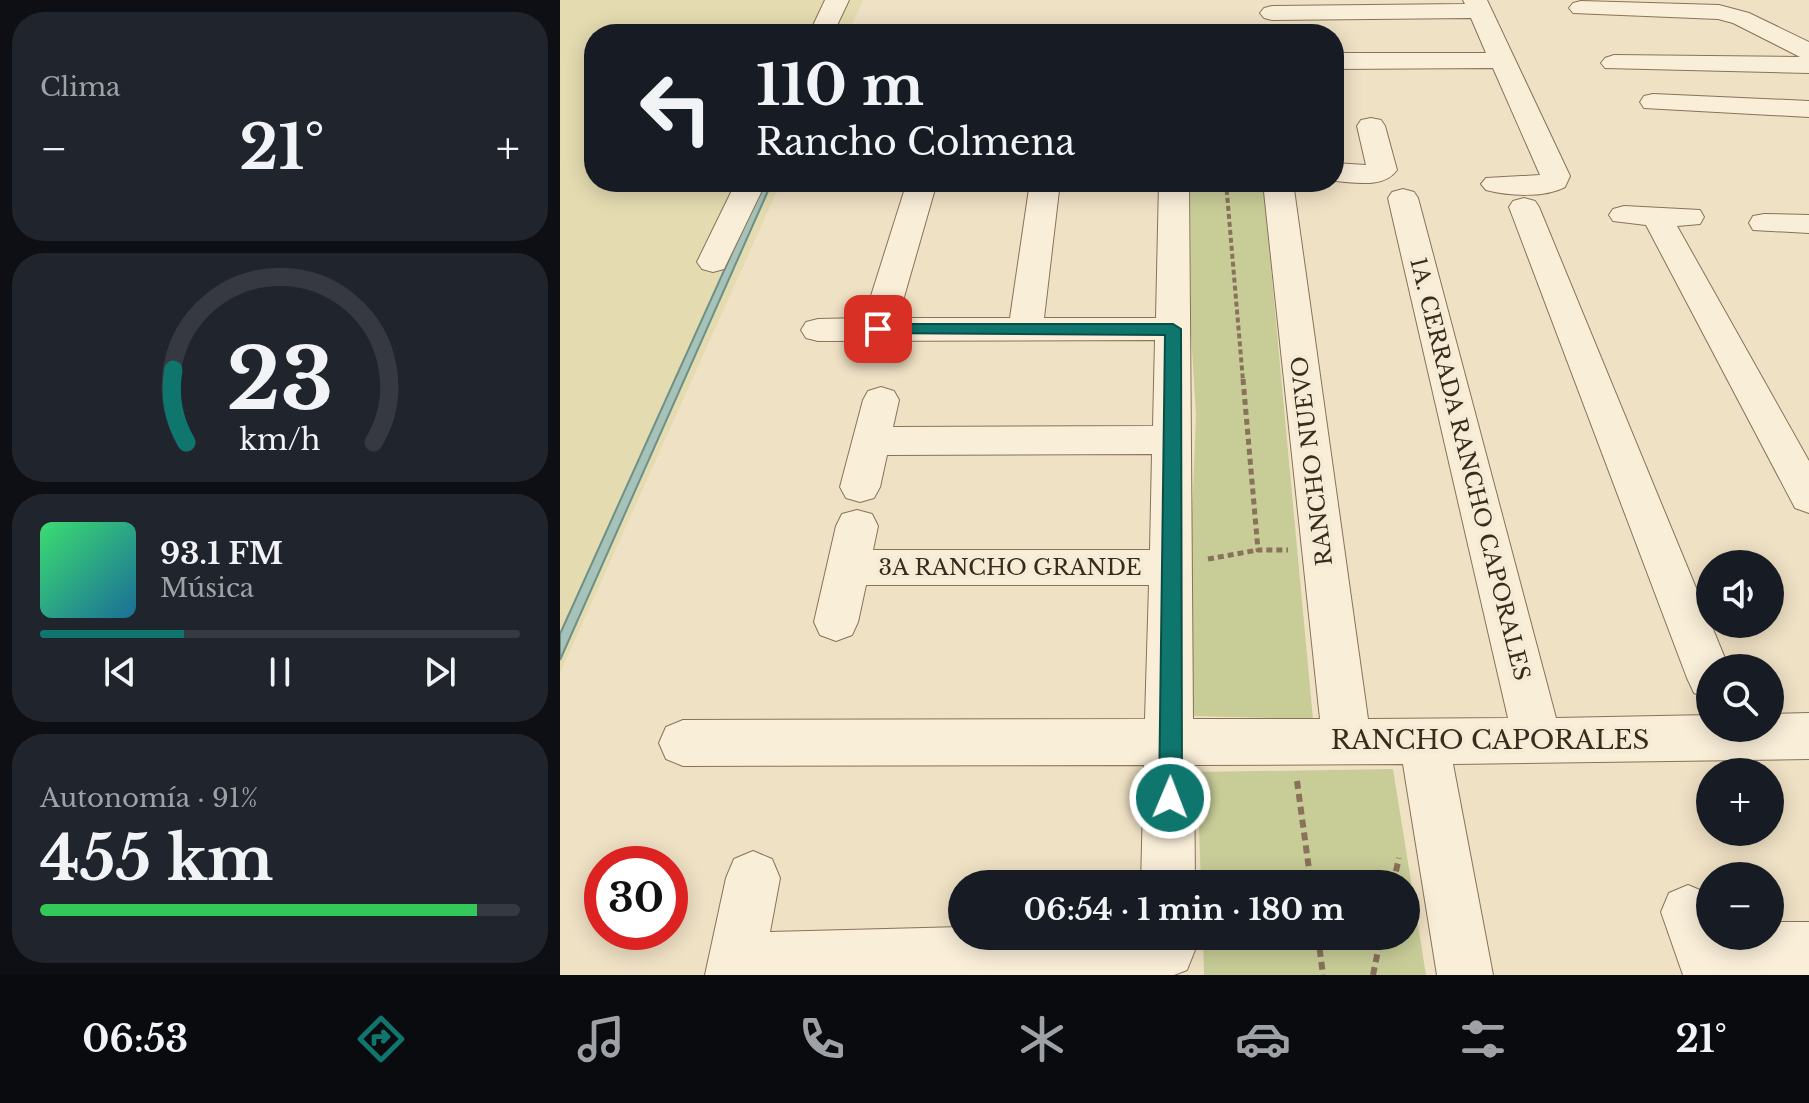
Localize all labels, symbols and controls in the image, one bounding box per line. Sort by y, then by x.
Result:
text: 110 m [756,51,924,120]
icon: left [624,56,728,160]
text: Clima [40,71,120,103]
text: 21° [239,111,324,185]
text: Rancho Colmena [756,120,1075,165]
text: − [40,121,68,176]
text: + [496,121,520,176]
street label: 1A. CERRADA RANCHO CAPORALES [1404,255,1536,683]
pin [844,295,912,363]
icon: arrive [856,307,900,351]
text: 23 [226,328,334,431]
street label: RANCHO NUEVO [1286,355,1338,567]
text: km/h [239,422,321,458]
text: 93.1 FM [160,535,283,572]
map controls [1696,550,1784,950]
button: sound [1696,550,1784,638]
street label: 3A RANCHO GRANDE [878,554,1142,581]
text: Música [160,572,254,604]
icon: previous [98,650,142,694]
icon: pause [258,650,302,694]
icon: next [418,650,462,694]
button: search [1696,654,1784,742]
street label: RANCHO CAPORALES [1331,724,1649,756]
position arrow [1128,756,1212,840]
button: + [1696,758,1784,846]
text: Autonomía · 91% [40,782,258,814]
text: 455 km [40,822,273,896]
speed limit sign: 30 [584,846,688,950]
button: − [1696,862,1784,950]
text: 06:54 · 1 min · 180 m [1024,891,1344,928]
icon: directions [353,1011,409,1067]
icon: music [573,1011,629,1067]
icon: phone [794,1011,850,1067]
icon: climate [1014,1011,1070,1067]
icon: car [1235,1011,1291,1067]
icon: filters [1455,1011,1511,1067]
text: 06:53 [82,1017,188,1062]
text: 21° [1676,1017,1727,1062]

